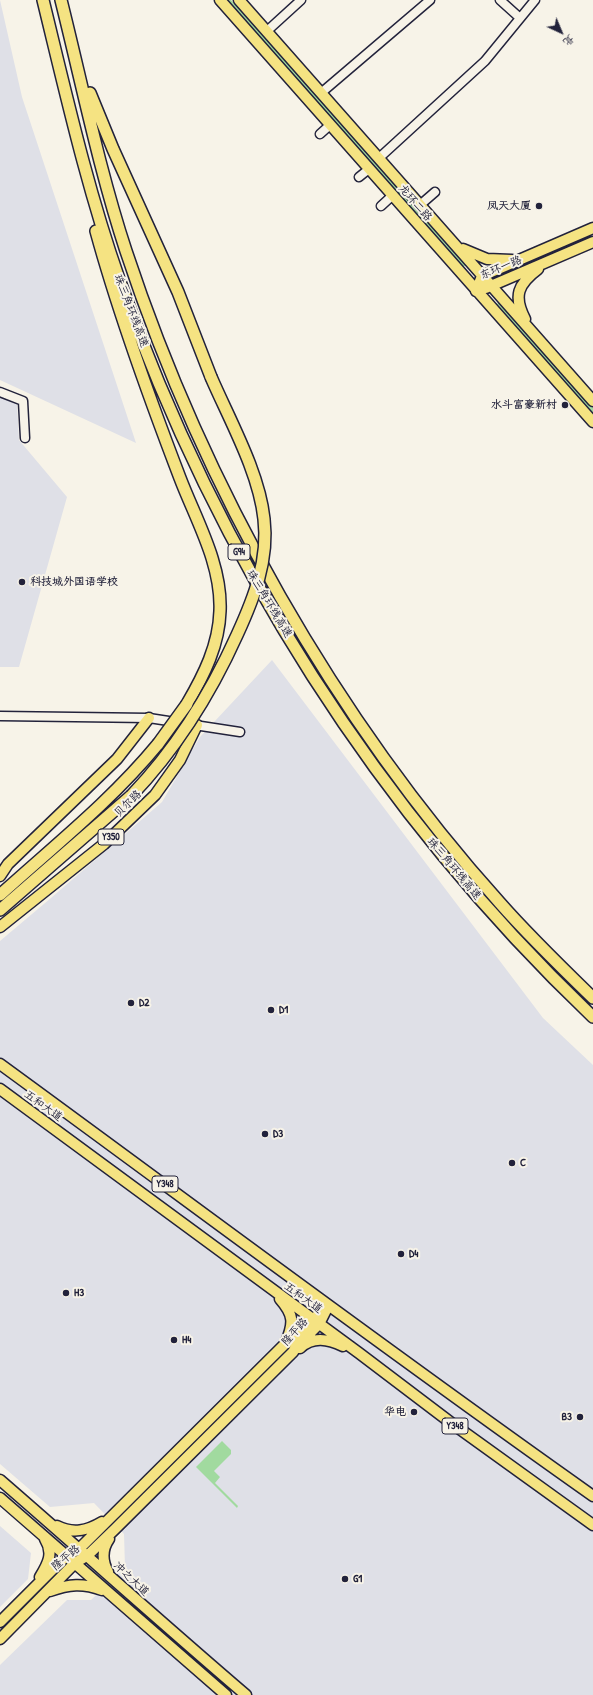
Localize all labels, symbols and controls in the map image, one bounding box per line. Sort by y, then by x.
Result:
north arrow [541,12,581,52]
text: 北 [561,32,578,49]
street label: 龙环二路 [396,182,434,224]
place label: 凤天大厦 [487,199,531,213]
marker: 凤天大厦 [534,201,544,211]
street label: 东环一路 [478,254,524,282]
street label: 珠三角环线高速 [111,273,151,349]
place label: 水斗富豪新村 [491,398,557,412]
marker: 水斗富豪新村 [560,400,570,410]
road number: G94 [228,544,250,560]
street label: 珠三角环线高速 [244,568,294,640]
place label: 科技城外国语学校 [30,575,118,589]
marker: 科技城外国语学校 [17,577,27,587]
street label: 贝尔路 [112,788,144,820]
road number: Y350 [98,829,124,845]
street label: 珠三角环线高速 [424,835,484,903]
place label: D2 [139,996,149,1010]
marker: D2 [126,998,136,1008]
place label: D1 [279,1003,288,1017]
marker: D1 [266,1005,276,1015]
street label: 五和大道 [21,1088,65,1124]
place label: D3 [273,1127,283,1141]
marker: D3 [260,1129,270,1139]
place label: C [520,1156,526,1170]
marker: C [507,1158,517,1168]
road number: Y348 [152,1176,178,1192]
place label: D4 [409,1247,418,1261]
marker: D4 [396,1249,406,1259]
street label: 五和大道 [281,1280,325,1316]
place label: H3 [74,1286,84,1300]
marker: H3 [61,1288,71,1298]
street label: 隆平路 [279,1315,311,1349]
place label: H4 [182,1333,191,1347]
marker: H4 [169,1335,179,1345]
place label: 华电 [384,1405,406,1419]
marker: 华电 [409,1407,419,1417]
place label: B3 [561,1410,572,1424]
marker: B3 [575,1412,585,1422]
road number: Y348 [442,1418,468,1434]
street label: 隆平路 [49,1542,83,1574]
street label: 冲之大道 [110,1559,152,1599]
place label: G1 [353,1572,362,1586]
marker: G1 [340,1574,350,1584]

